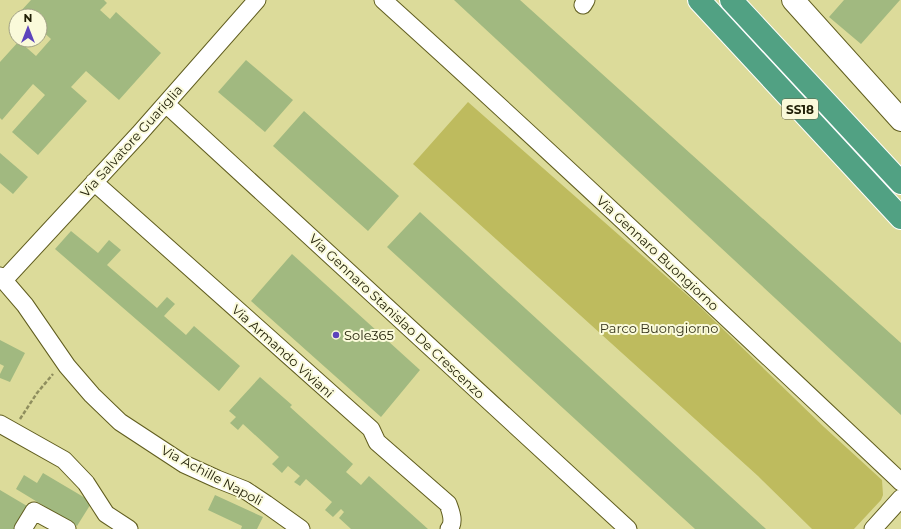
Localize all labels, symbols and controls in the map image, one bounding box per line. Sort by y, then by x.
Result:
north arrow [8,8,48,48]
text: N [24,11,32,25]
street label: Via Salvatore Guariglia [76,82,186,200]
road number: SS18 [782,99,818,119]
street label: Via Gennaro Buongiorno [594,192,722,314]
street label: Via Gennaro Stanislao De Crescenzo [306,230,488,402]
street label: Via Armando Viviani [229,301,337,401]
park label: Parco Buongiorno [600,320,718,336]
place label: Sole365 [344,327,394,343]
marker: Sole365 [331,330,341,340]
street label: Via Achille Napoli [159,441,265,509]

